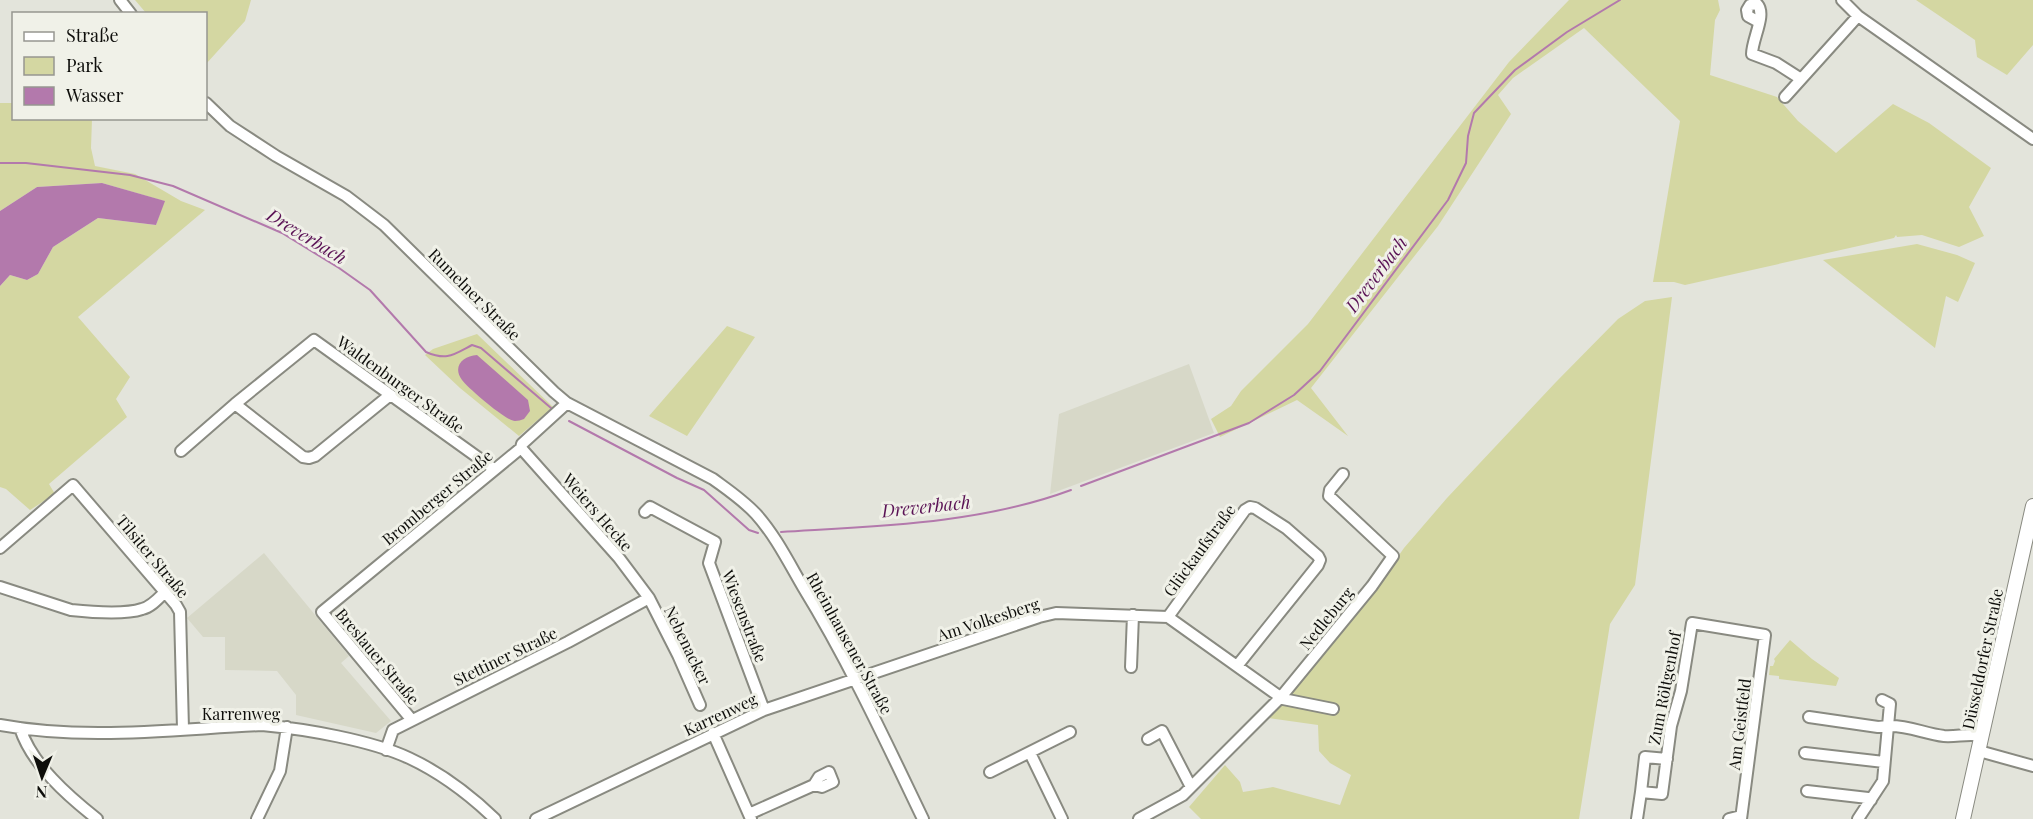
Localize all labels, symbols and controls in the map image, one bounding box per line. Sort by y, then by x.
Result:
legend [12,12,207,120]
text: Straße [66,23,119,47]
text: Park [66,53,103,77]
text: Wasser [65,83,124,107]
water label: Dreverbach [262,202,351,269]
water label: Dreverbach [1339,231,1412,318]
street label: Rumelner Straße [425,244,525,344]
street label: Waldenburger Straße [332,330,469,437]
street label: Bromberger Straße [377,445,497,549]
street label: Weiers Hecke [558,468,638,555]
water label: Dreverbach [880,489,972,523]
street label: Glückaufstraße [1158,500,1240,600]
street label: Tilsiter Straße [112,510,194,602]
street label: Wiesenstraße [717,566,772,665]
street label: Rheinhausener Straße [802,568,898,718]
street label: Nedleburg [1294,582,1358,654]
street label: Düsseldorfer Straße [1957,587,2007,731]
street label: Am Volkesberg [933,592,1042,646]
street label: Nebenacker [660,602,716,688]
street label: Breslauer Straße [332,603,424,709]
street label: Stettiner Straße [450,622,560,690]
street label: Zum Röltgenhof [1643,628,1686,747]
street label: Am Geistfeld [1723,677,1755,772]
street label: Karrenweg [680,688,761,740]
street label: Karrenweg [202,703,281,724]
north arrow [12,747,72,807]
text: N [35,782,48,803]

